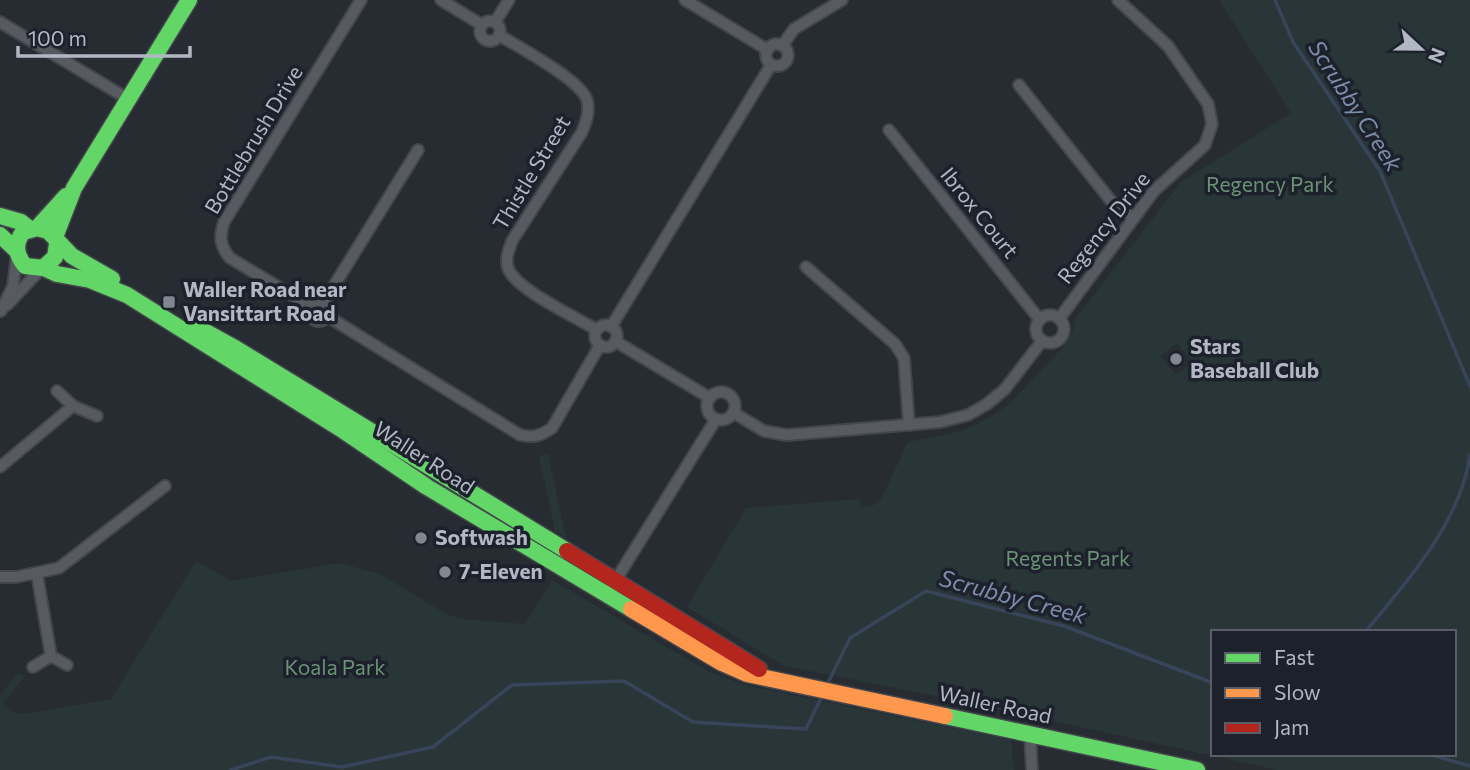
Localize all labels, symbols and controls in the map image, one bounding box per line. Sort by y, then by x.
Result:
scale bar [18,14,189,58]
north arrow [1386,14,1456,84]
text: 100 m [28,25,87,50]
water label: Scrubby Creek [1303,35,1409,177]
text: N [1424,45,1451,66]
street label: Bottlebrush Drive [199,61,307,218]
street label: Thistle Street [487,111,575,234]
street label: Ibrox Court [936,162,1024,262]
street label: Regency Drive [1051,166,1154,288]
park label: Regency Park [1206,171,1334,196]
place label: Waller Road near Vansittart Road [183,276,347,325]
marker: Waller Road near Vansittart Road [161,294,177,310]
place label: Stars Baseball Club [1190,333,1319,382]
marker: Stars Baseball Club [1168,351,1184,367]
street label: Waller Road [370,415,480,498]
place label: Softwash [435,524,528,549]
marker: Softwash [413,530,429,546]
park label: Regents Park [1006,545,1130,570]
place label: 7-Eleven [459,558,543,583]
water label: Scrubby Creek [937,563,1090,629]
marker: 7-Eleven [437,564,453,580]
legend [1211,630,1456,756]
text: Fast [1274,644,1315,669]
park label: Koala Park [284,654,386,679]
street label: Waller Road [937,679,1054,728]
text: Slow [1274,679,1321,704]
text: Jam [1274,714,1309,739]

